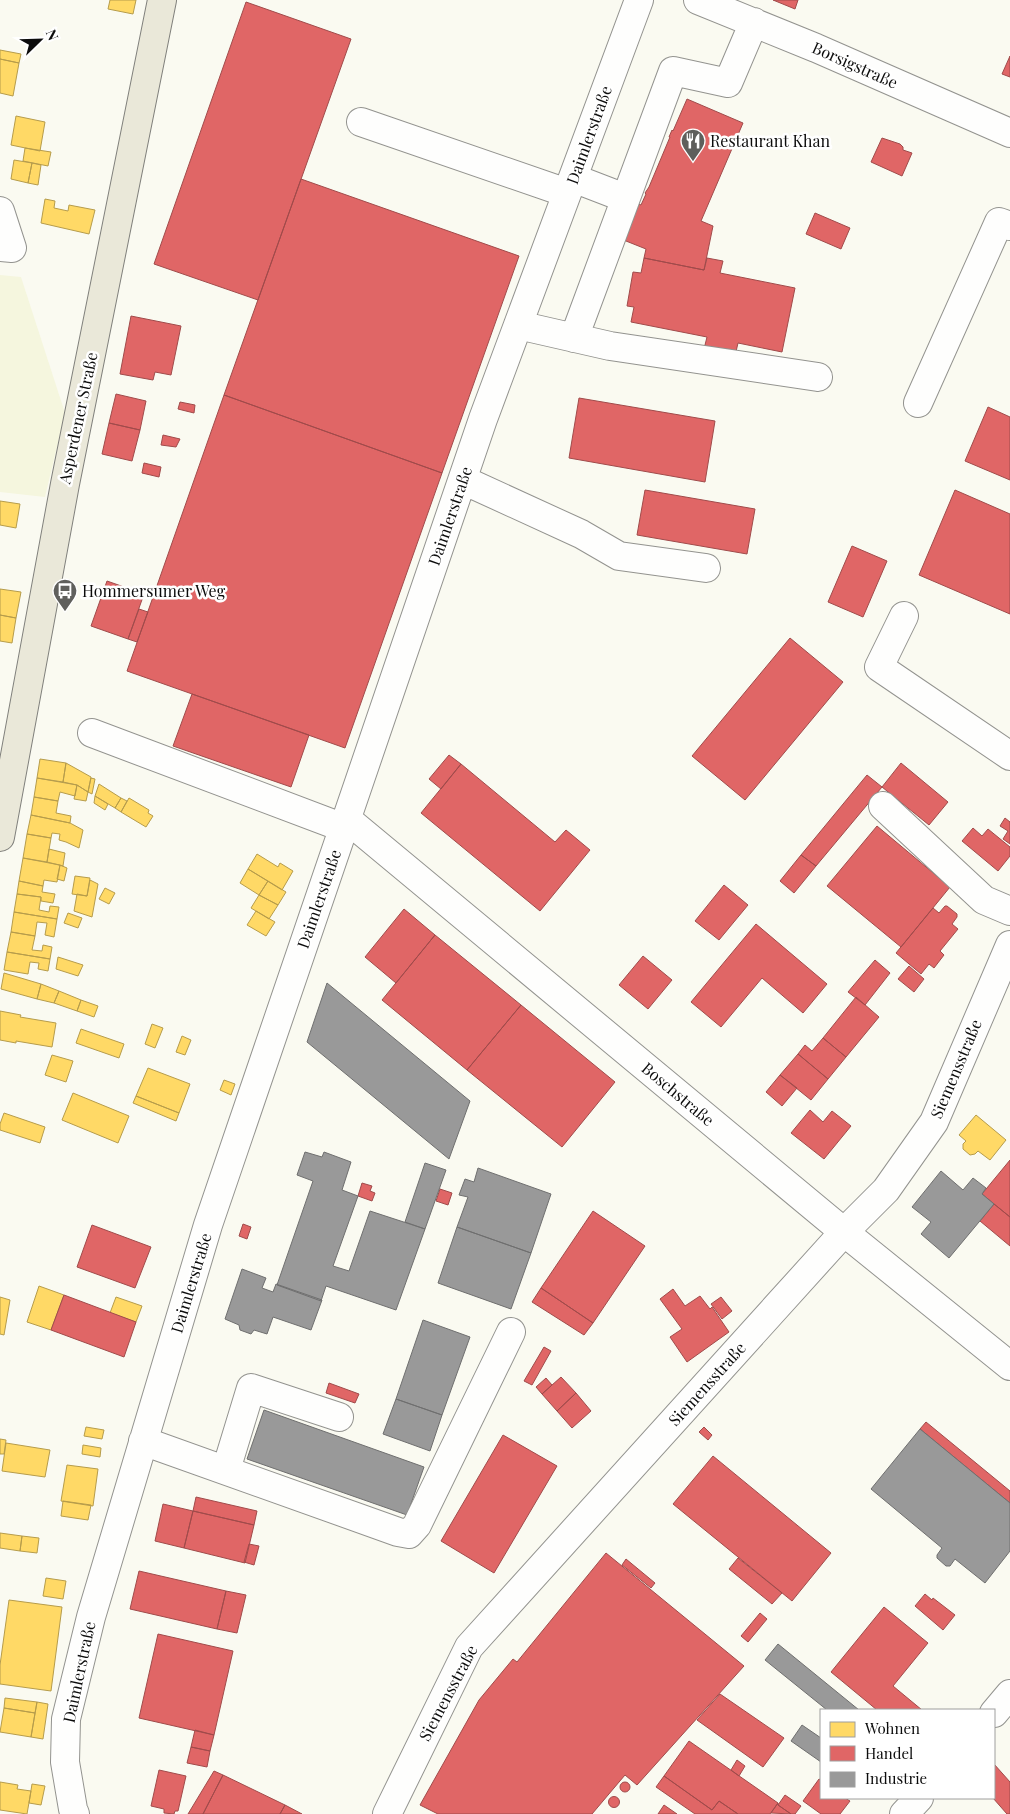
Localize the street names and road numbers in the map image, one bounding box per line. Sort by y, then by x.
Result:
street label: Borsigstraße [809,36,901,93]
street label: Daimlerstraße [561,83,616,187]
street label: Asperdener Straße [53,350,102,487]
street label: Daimlerstraße [423,464,476,568]
street label: Daimlerstraße [292,847,345,951]
street label: Siemensstraße [925,1016,986,1122]
street label: Boschstraße [638,1057,719,1130]
street label: Daimlerstraße [165,1230,216,1335]
street label: Siemensstraße [663,1337,750,1430]
street label: Daimlerstraße [57,1619,100,1725]
street label: Siemensstraße [413,1641,482,1744]

